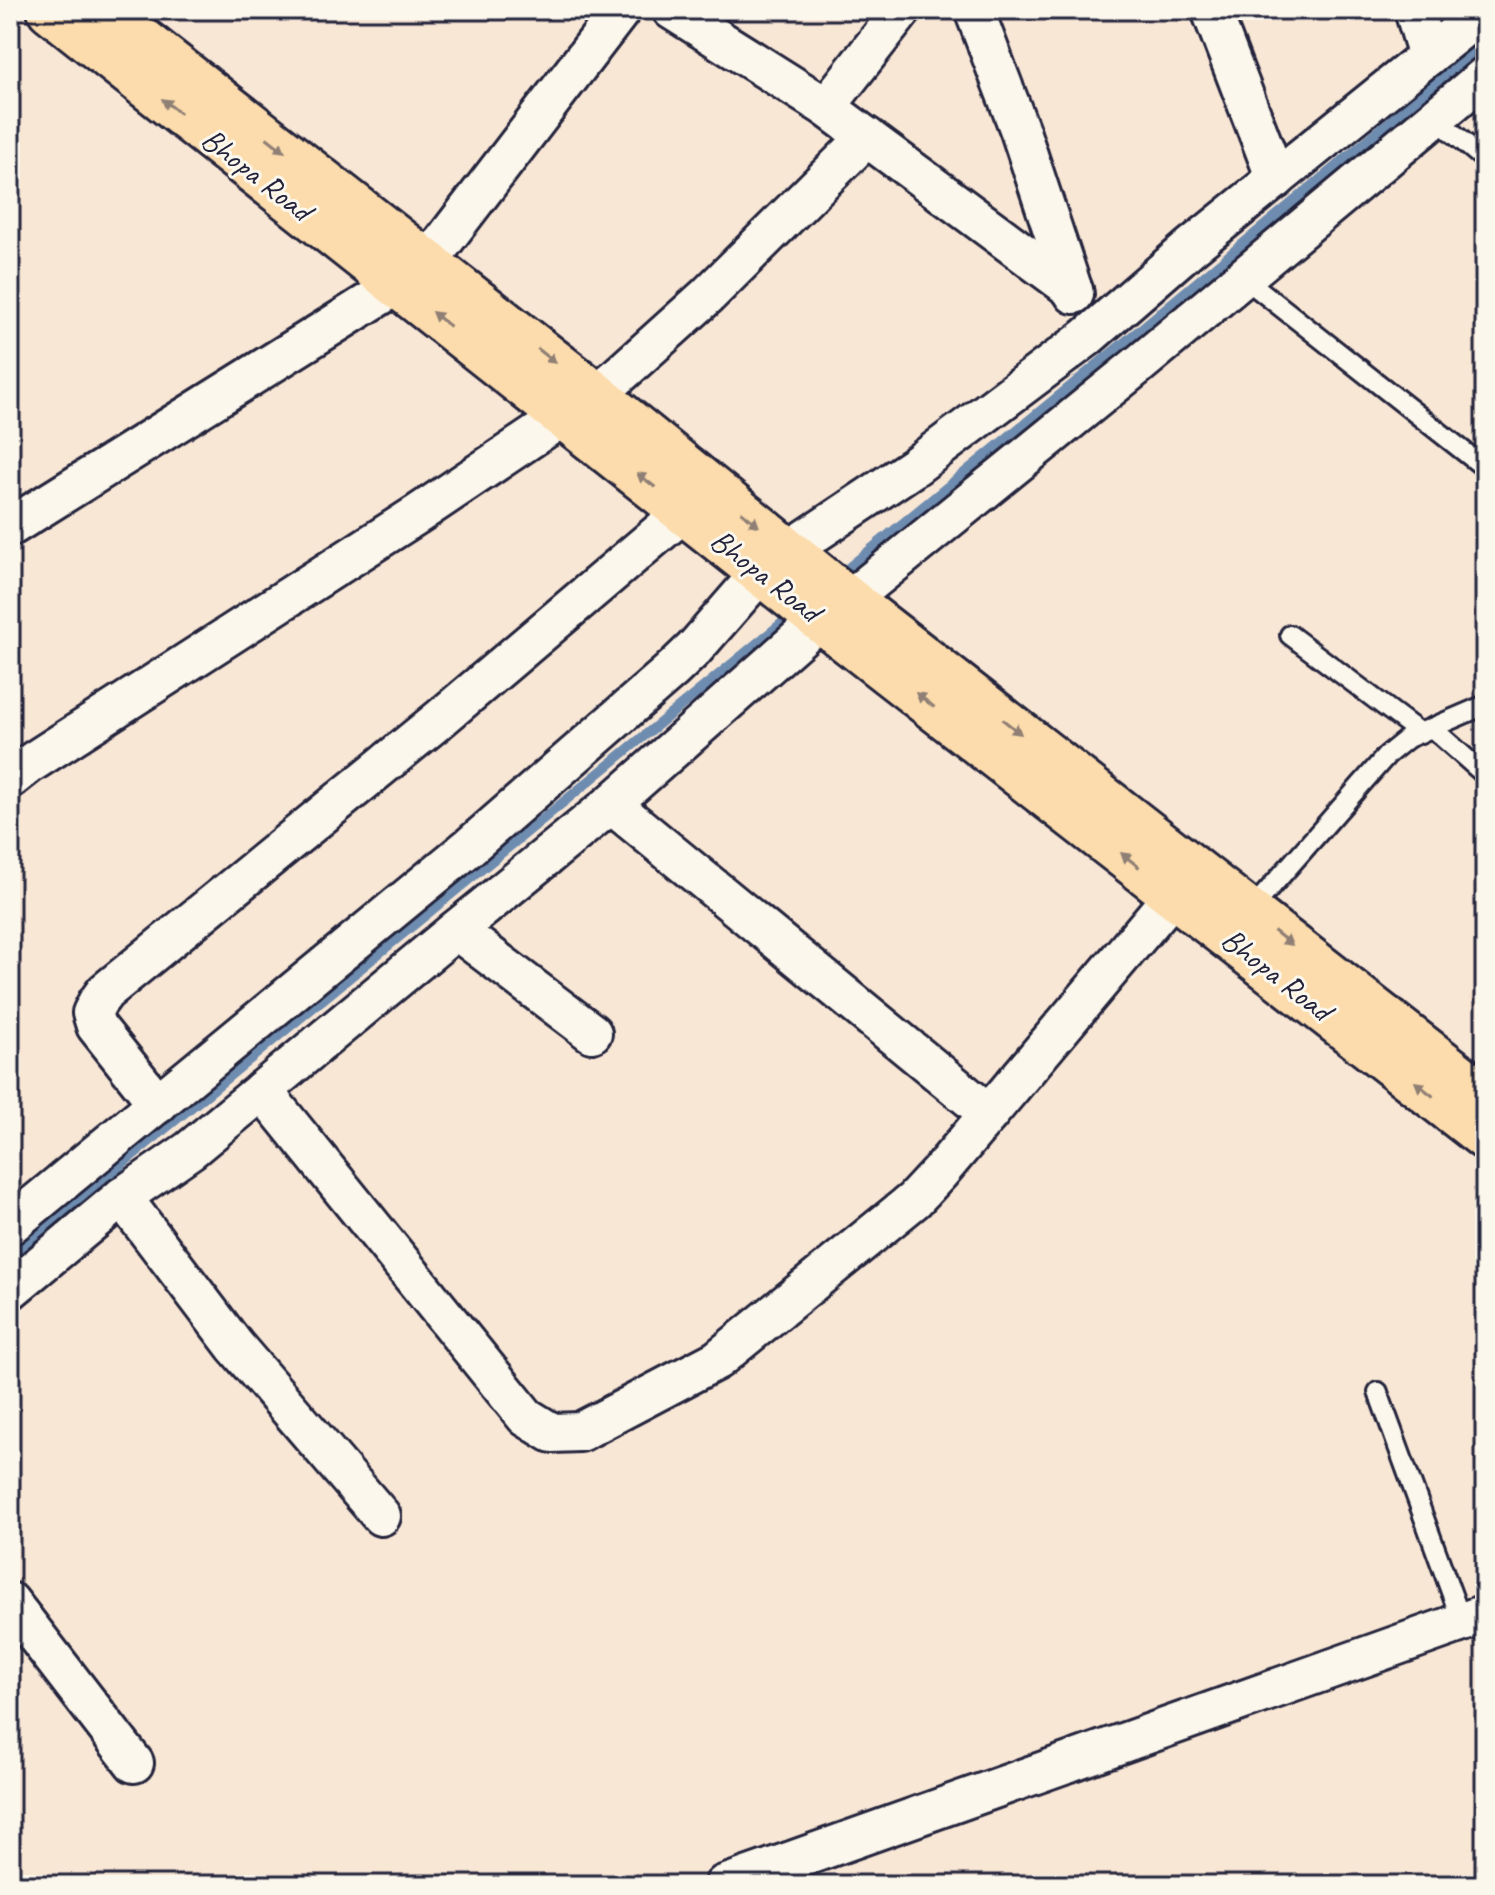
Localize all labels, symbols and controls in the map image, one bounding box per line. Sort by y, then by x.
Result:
one-way arrow [161,98,181,115]
street label: Bhopa Road [193,118,324,233]
one-way arrow [266,136,286,152]
one-way arrow [431,312,451,328]
one-way arrow [537,348,557,364]
one-way arrow [636,472,656,489]
one-way arrow [739,510,759,527]
street label: Bhopa Road [702,519,833,634]
one-way arrow [915,693,935,709]
one-way arrow [1002,718,1022,735]
one-way arrow [1120,852,1140,868]
street label: Bhopa Road [1213,918,1344,1033]
one-way arrow [1273,929,1293,946]
one-way arrow [1414,1081,1434,1097]

